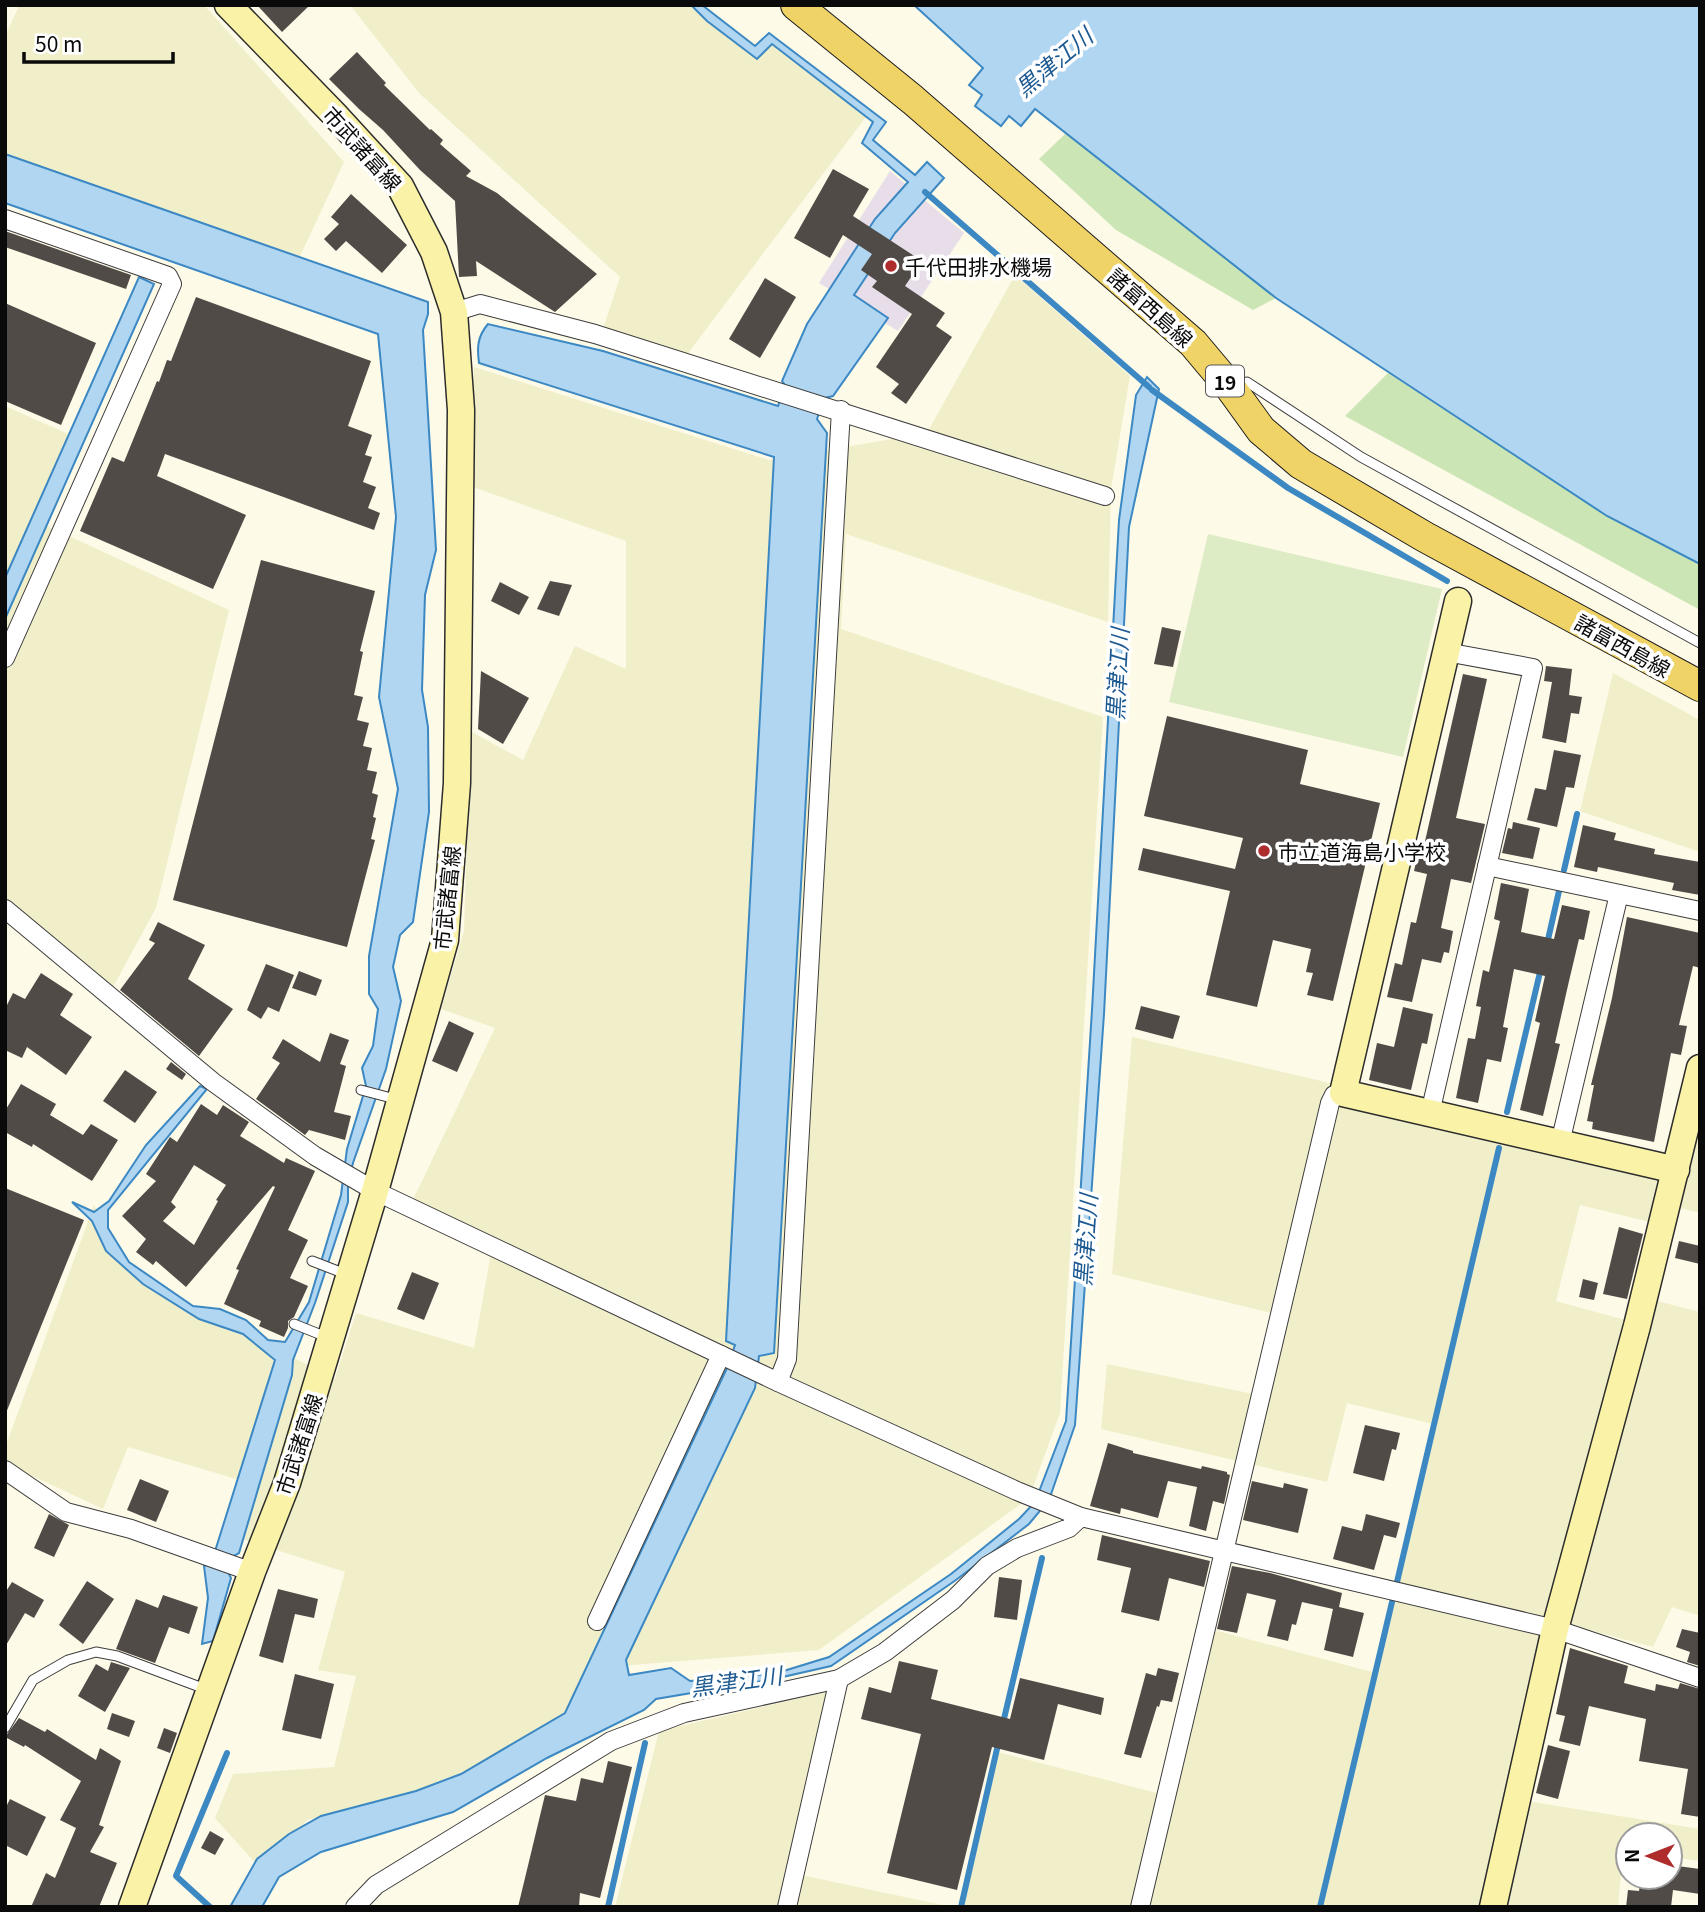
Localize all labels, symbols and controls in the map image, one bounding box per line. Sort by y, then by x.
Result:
water label: 黒津江川 [1007,16,1101,104]
scale bar [24,21,173,65]
text: 50 m [35,28,82,58]
street label: 市武諸富線 [317,99,409,197]
place label: 千代田排水機場 [905,251,1052,281]
marker: 千代田排水機場 [883,258,899,274]
street label: 諸富西島線 [1102,261,1200,353]
road number: 19 [1206,366,1244,396]
street label: 諸富西島線 [1570,606,1676,684]
water label: 黒津江川 [1097,624,1136,721]
place label: 市立道海島小学校 [1278,836,1446,866]
marker: 市立道海島小学校 [1256,843,1272,859]
street label: 市武諸富線 [426,844,466,952]
water label: 黒津江川 [1064,1190,1104,1287]
street label: 市武諸富線 [268,1389,328,1499]
water label: 黒津江川 [688,1656,787,1703]
north arrow [1614,1821,1684,1891]
text: N [1617,1849,1644,1863]

